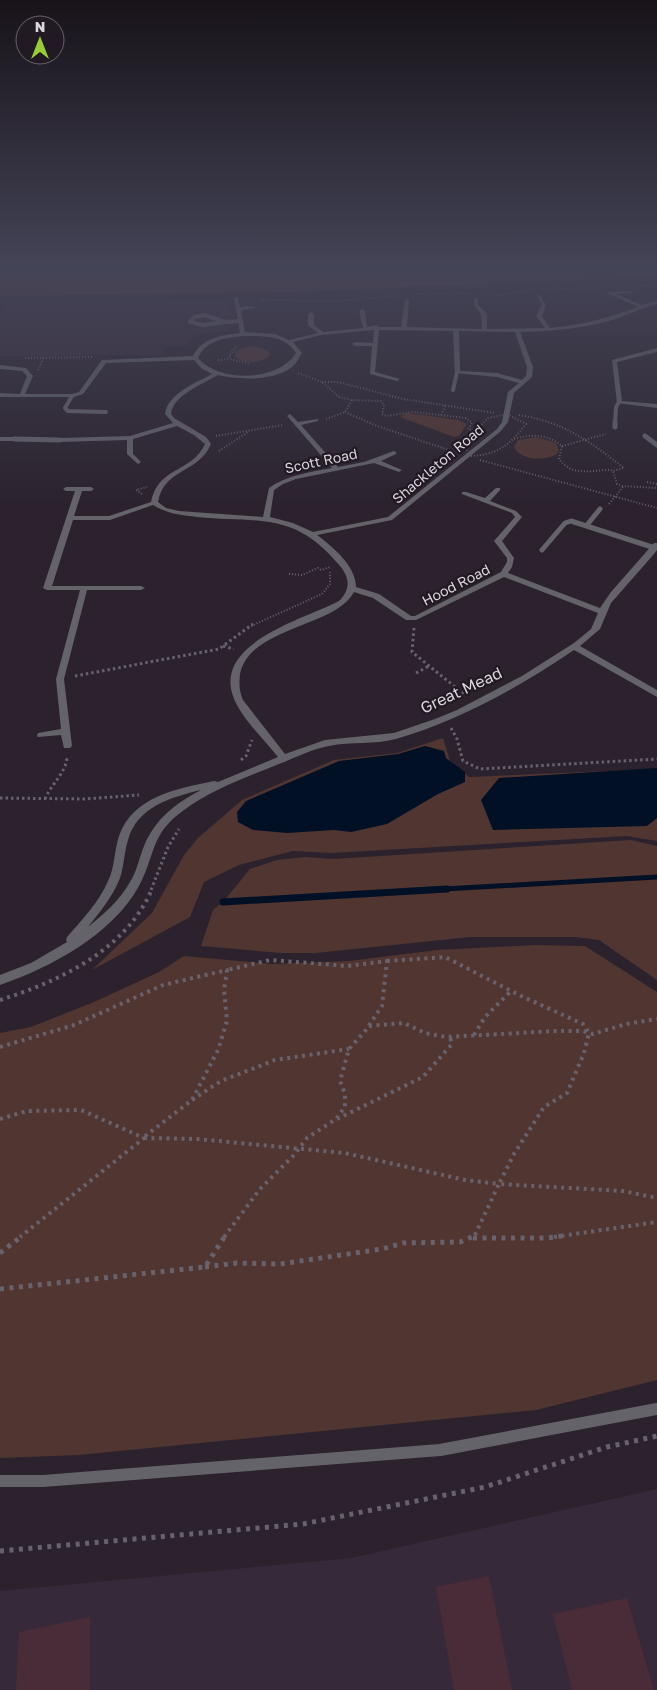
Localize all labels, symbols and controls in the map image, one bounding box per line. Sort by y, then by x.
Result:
north arrow [15,15,65,65]
text: N [35,18,45,35]
street label: Shackleton Road [389,421,487,507]
street label: Scott Road [283,445,359,477]
street label: Hood Road [419,560,493,609]
street label: Great Mead [417,662,505,718]

